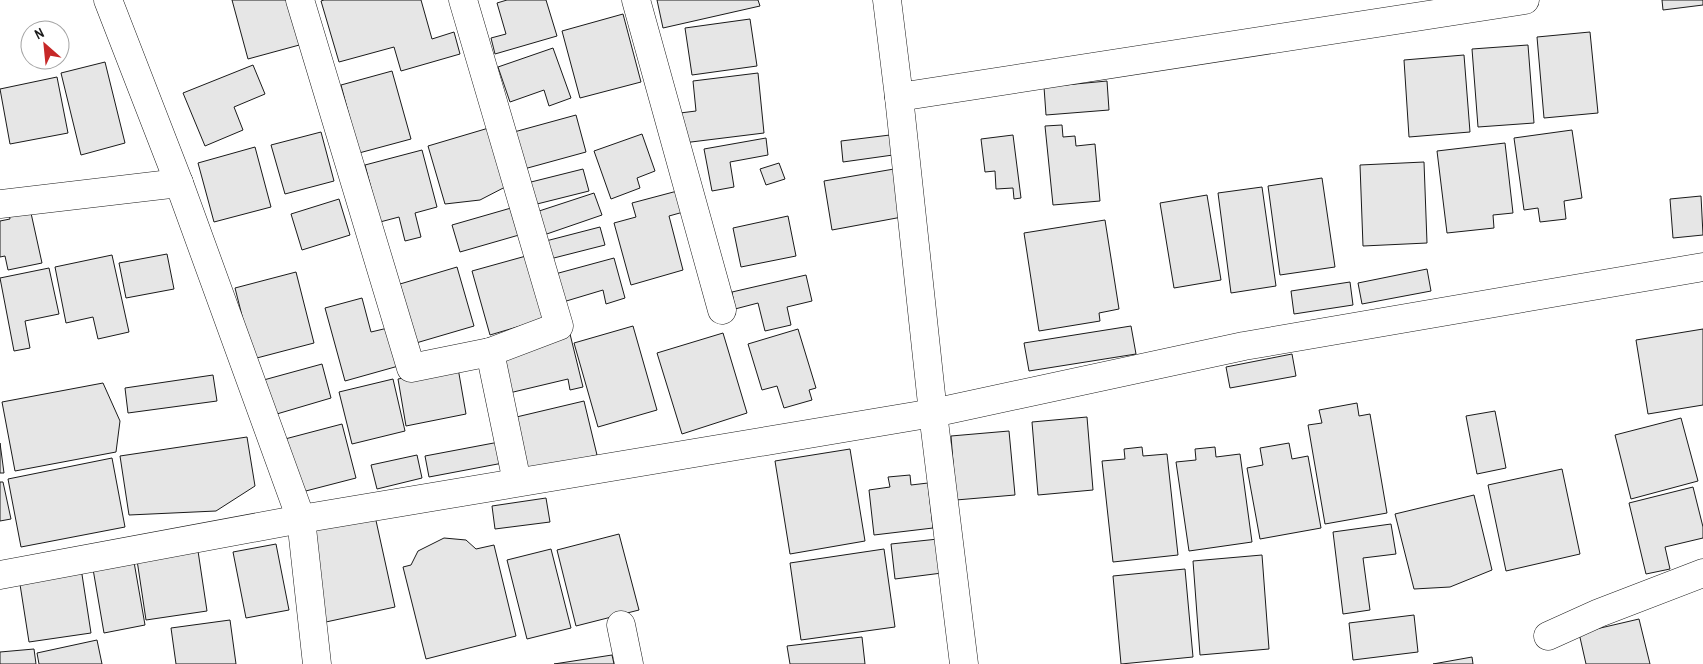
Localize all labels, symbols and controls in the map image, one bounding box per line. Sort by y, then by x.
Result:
north arrow [20,20,70,70]
text: N [31,24,47,43]

